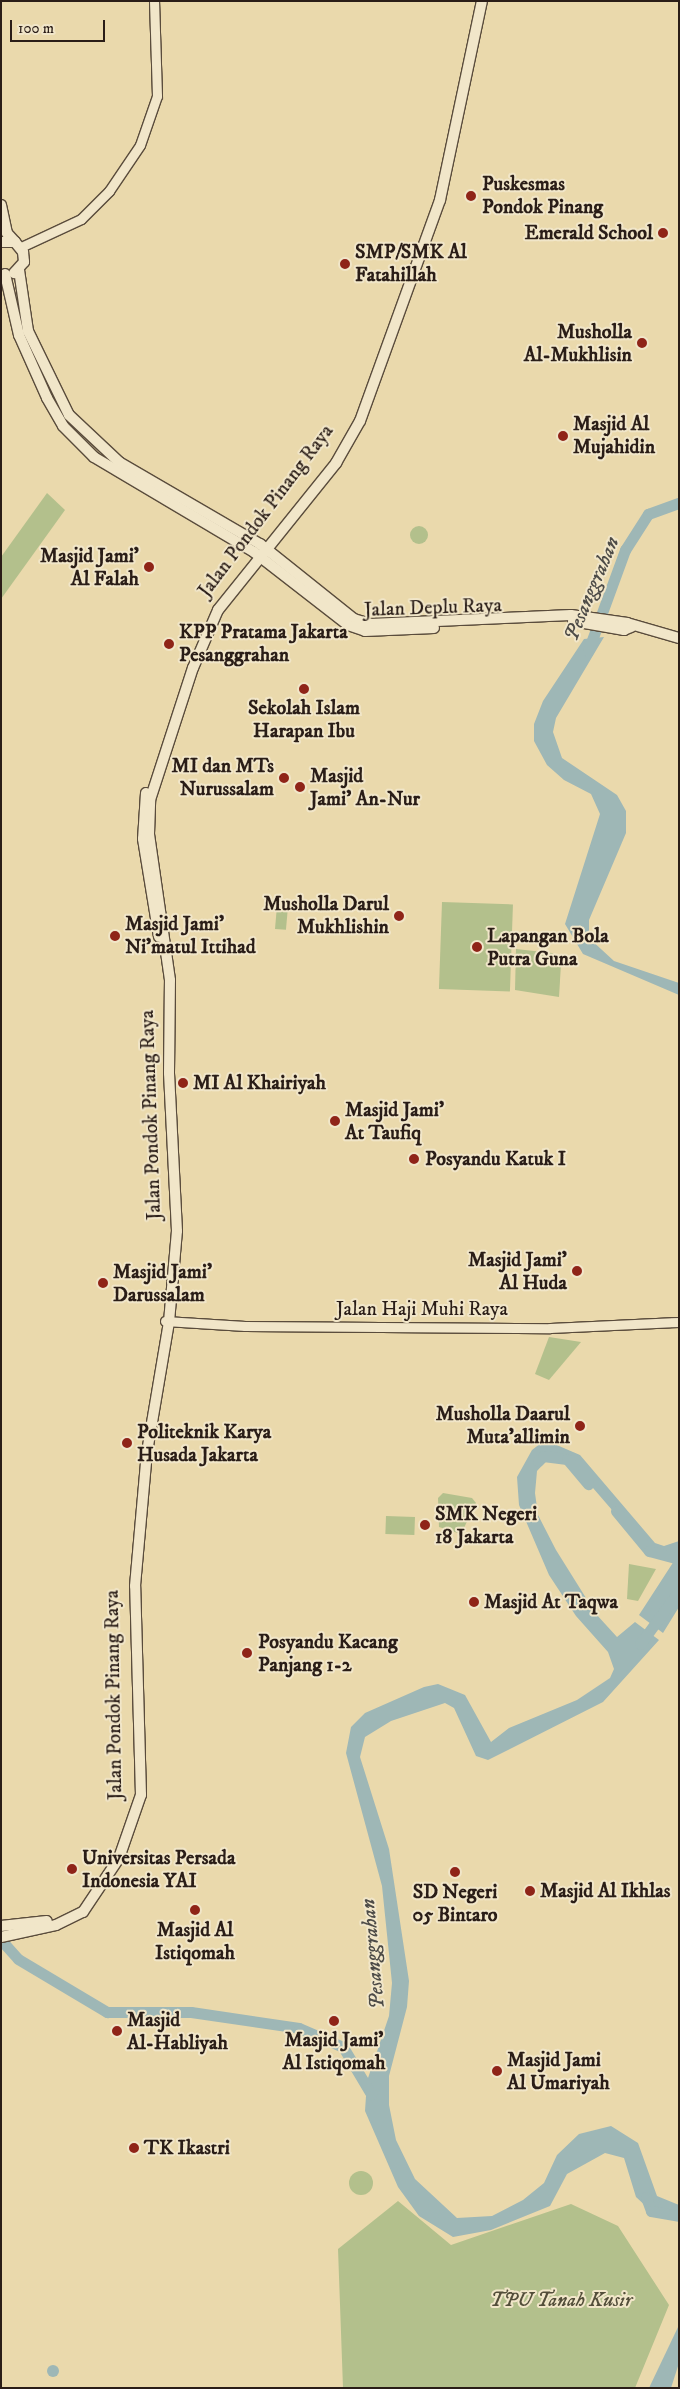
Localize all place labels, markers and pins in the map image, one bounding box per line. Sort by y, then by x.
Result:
place label: Puskesmas Pondok Pinang [482,173,603,220]
marker: Puskesmas Pondok Pinang [464,189,478,203]
place label: Emerald School [524,221,653,245]
marker: Emerald School [657,227,669,239]
place label: SMP/SMK Al Fatahillah [355,240,467,287]
marker: SMP/SMK Al Fatahillah [339,258,351,270]
place label: Musholla Al-Mukhlisin [524,320,632,367]
marker: Musholla Al-Mukhlisin [636,337,648,349]
place label: Masjid Al Mujahidin [573,412,655,459]
marker: Masjid Al Mujahidin [557,430,569,442]
place label: Masjid Jami' Al Falah [40,544,139,591]
marker: Masjid Jami' Al Falah [143,561,155,573]
place label: KPP Pratama Jakarta Pesanggrahan [179,621,348,668]
marker: KPP Pratama Jakarta Pesanggrahan [163,638,175,650]
marker: Sekolah Islam Harapan Ibu [298,683,310,695]
place label: Sekolah Islam Harapan Ibu [248,697,360,744]
place label: MI dan MTs Nurussalam [172,754,274,801]
place label: Masjid Jami' An-Nur [310,764,420,811]
marker: MI dan MTs Nurussalam [278,772,290,784]
marker: Masjid Jami' An-Nur [294,781,306,793]
place label: Musholla Darul Mukhlishin [263,892,389,939]
marker: Musholla Darul Mukhlishin [393,910,405,922]
place label: Masjid Jami' Ni'matul Ittihad [125,912,256,959]
place label: Lapangan Bola Putra Guna [487,924,609,971]
marker: Masjid Jami' Ni'matul Ittihad [109,930,121,942]
marker: Lapangan Bola Putra Guna [471,941,483,953]
place label: MI Al Khairiyah [193,1071,326,1095]
marker: MI Al Khairiyah [177,1077,189,1089]
place label: Masjid Jami' At Taufiq [345,1098,444,1145]
marker: Masjid Jami' At Taufiq [329,1115,341,1127]
place label: Posyandu Katuk I [425,1147,566,1171]
marker: Posyandu Katuk I [407,1152,421,1166]
place label: Masjid Jami' Al Huda [468,1248,567,1295]
place label: Masjid Jami' Darussalam [113,1260,212,1307]
marker: Masjid Jami' Al Huda [571,1265,583,1277]
marker: Masjid Jami' Darussalam [97,1277,109,1289]
place label: Musholla Daarul Muta'allimin [436,1402,570,1449]
place label: Politeknik Karya Husada Jakarta [137,1420,271,1467]
marker: Musholla Daarul Muta'allimin [574,1420,586,1432]
marker: Politeknik Karya Husada Jakarta [121,1437,133,1449]
place label: SMK Negeri 18 Jakarta [435,1502,537,1549]
marker: SMK Negeri 18 Jakarta [419,1519,431,1531]
place label: Masjid At Taqwa [484,1590,618,1614]
marker: Masjid At Taqwa [468,1596,480,1608]
place label: Posyandu Kacang Panjang 1-2 [258,1630,398,1677]
marker: Posyandu Kacang Panjang 1-2 [240,1646,254,1660]
place label: Universitas Persada Indonesia YAI [82,1846,235,1893]
marker: Universitas Persada Indonesia YAI [66,1863,78,1875]
marker: SD Negeri 05 Bintaro [449,1866,461,1878]
place label: Masjid Al Ikhlas [540,1879,670,1903]
place label: SD Negeri 05 Bintaro [412,1880,498,1927]
marker: Masjid Al Ikhlas [524,1885,536,1897]
marker: Masjid Al Istiqomah [189,1904,201,1916]
place label: Masjid Al Istiqomah [155,1918,235,1965]
place label: Masjid Al-Habliyah [127,2008,228,2055]
marker: Masjid Jami' Al Istiqomah [328,2015,340,2027]
marker: Masjid Al-Habliyah [111,2025,123,2037]
place label: Masjid Jami' Al Istiqomah [282,2029,386,2076]
place label: Masjid Jami Al Umariyah [507,2048,610,2095]
marker: Masjid Jami Al Umariyah [491,2065,503,2077]
place label: TK Ikastri [144,2136,230,2160]
marker: TK Ikastri [128,2142,140,2154]

